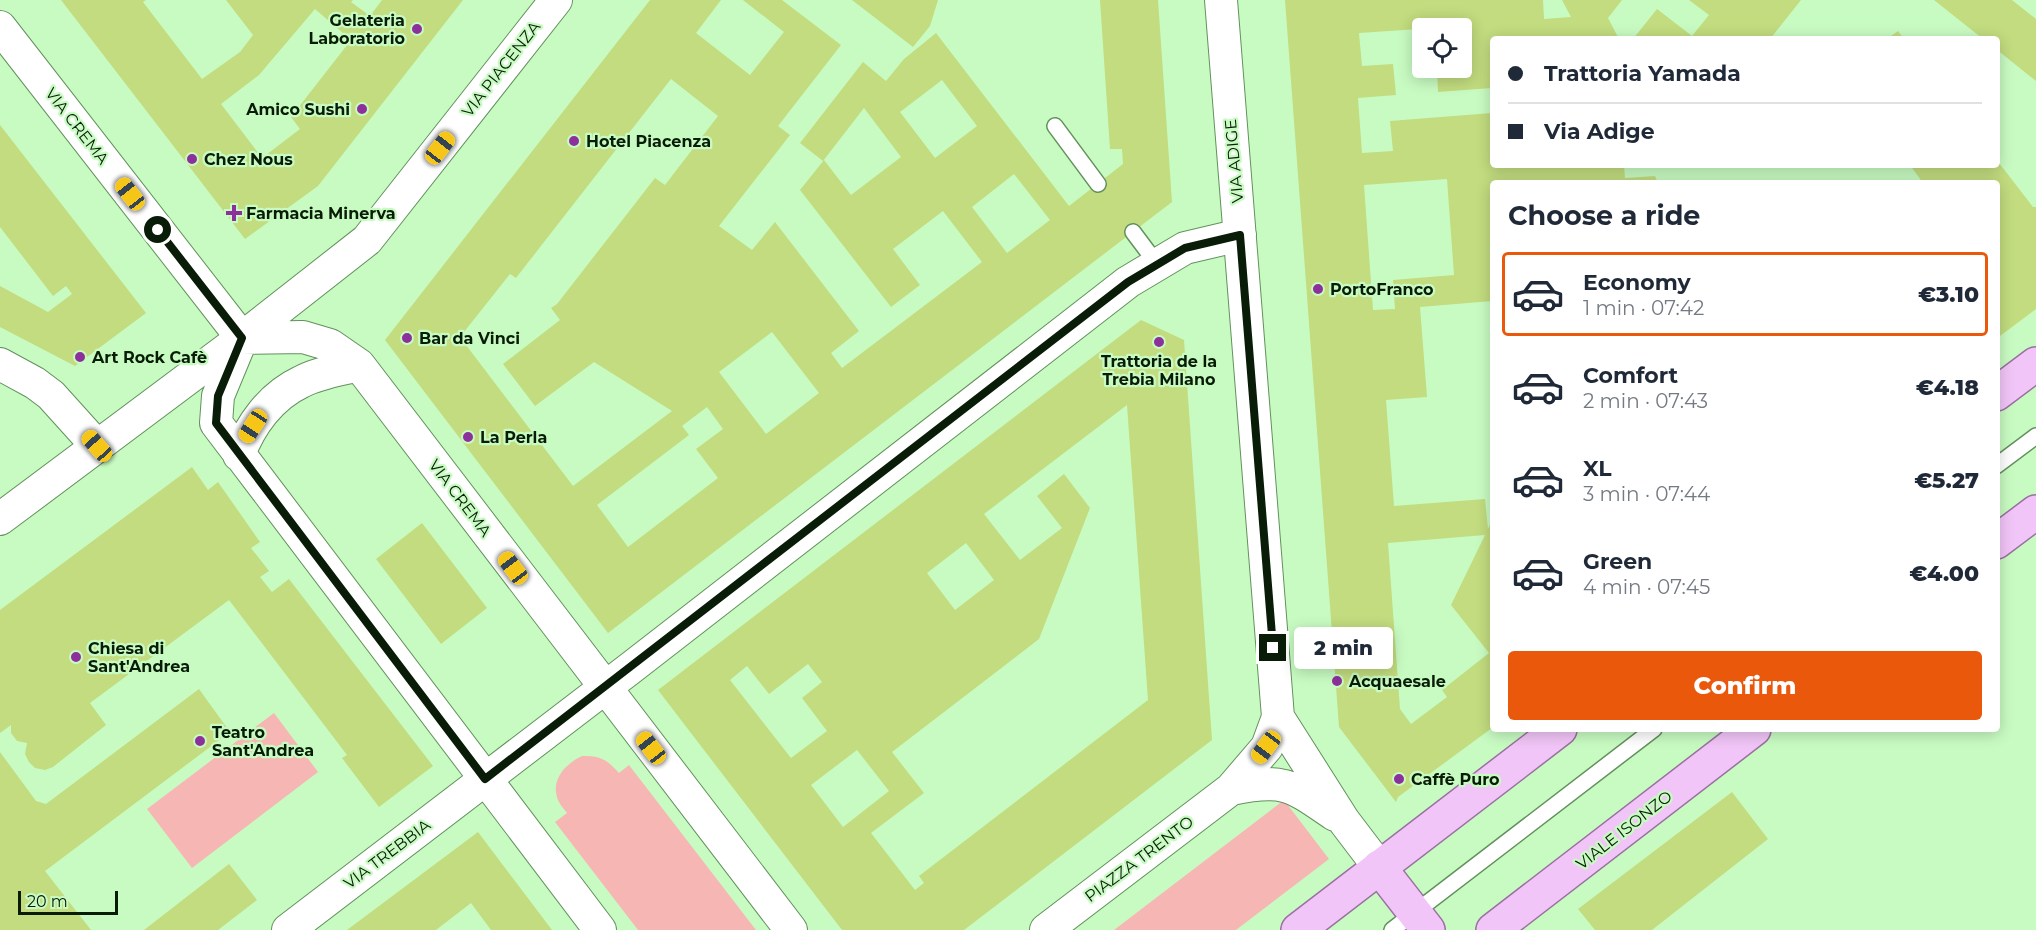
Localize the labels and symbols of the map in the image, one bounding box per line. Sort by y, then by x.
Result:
place label: Gelateria Laboratorio [308,11,405,48]
street label: VIA PIACENZA [458,17,544,120]
marker: Gelateria Laboratorio [410,22,424,36]
street label: VIA CREMA [41,84,113,168]
place label: Amico Sushi [245,100,350,119]
marker: Amico Sushi [355,102,369,116]
street label: VIA ADIGE [1221,118,1247,204]
car [422,128,458,168]
place label: Hotel Piacenza [586,132,711,151]
marker: Hotel Piacenza [567,134,581,148]
place label: Chez Nous [204,150,293,169]
marker: Chez Nous [185,152,199,166]
car [112,174,148,214]
place label: Farmacia Minerva [246,204,396,223]
marker: Farmacia Minerva [227,206,241,220]
route start [144,216,171,243]
place label: PortoFranco [1330,280,1433,299]
marker: PortoFranco [1311,282,1325,296]
place label: Bar da Vinci [419,329,520,348]
marker: Bar da Vinci [400,331,414,345]
marker: Trattoria de la Trebia Milano [1152,335,1166,349]
place label: Art Rock Cafè [91,348,207,367]
marker: Art Rock Cafè [73,350,87,364]
place label: Trattoria de la Trebia Milano [1101,352,1217,389]
car [236,406,270,446]
car [78,427,116,465]
place label: La Perla [480,428,547,447]
marker: La Perla [461,430,475,444]
street label: VIA CREMA [425,456,496,541]
car [495,548,531,588]
callout: 2 min [1294,627,1393,669]
route end [1259,634,1286,661]
place label: Chiesa di Sant'Andrea [88,639,190,676]
marker: Chiesa di Sant'Andrea [69,650,83,664]
place label: Acquaesale [1348,672,1446,691]
marker: Acquaesale [1330,674,1344,688]
place label: Teatro Sant'Andrea [212,723,314,760]
car [1248,727,1284,767]
car [633,728,669,768]
marker: Teatro Sant'Andrea [193,734,207,748]
place label: Caffè Puro [1411,770,1499,789]
marker: Caffè Puro [1392,772,1406,786]
street label: VIALE ISONZO [1572,787,1676,873]
street label: PIAZZA TRENTO [1081,812,1197,906]
street label: VIA TREBBIA [340,815,434,893]
scale bar [18,888,118,916]

